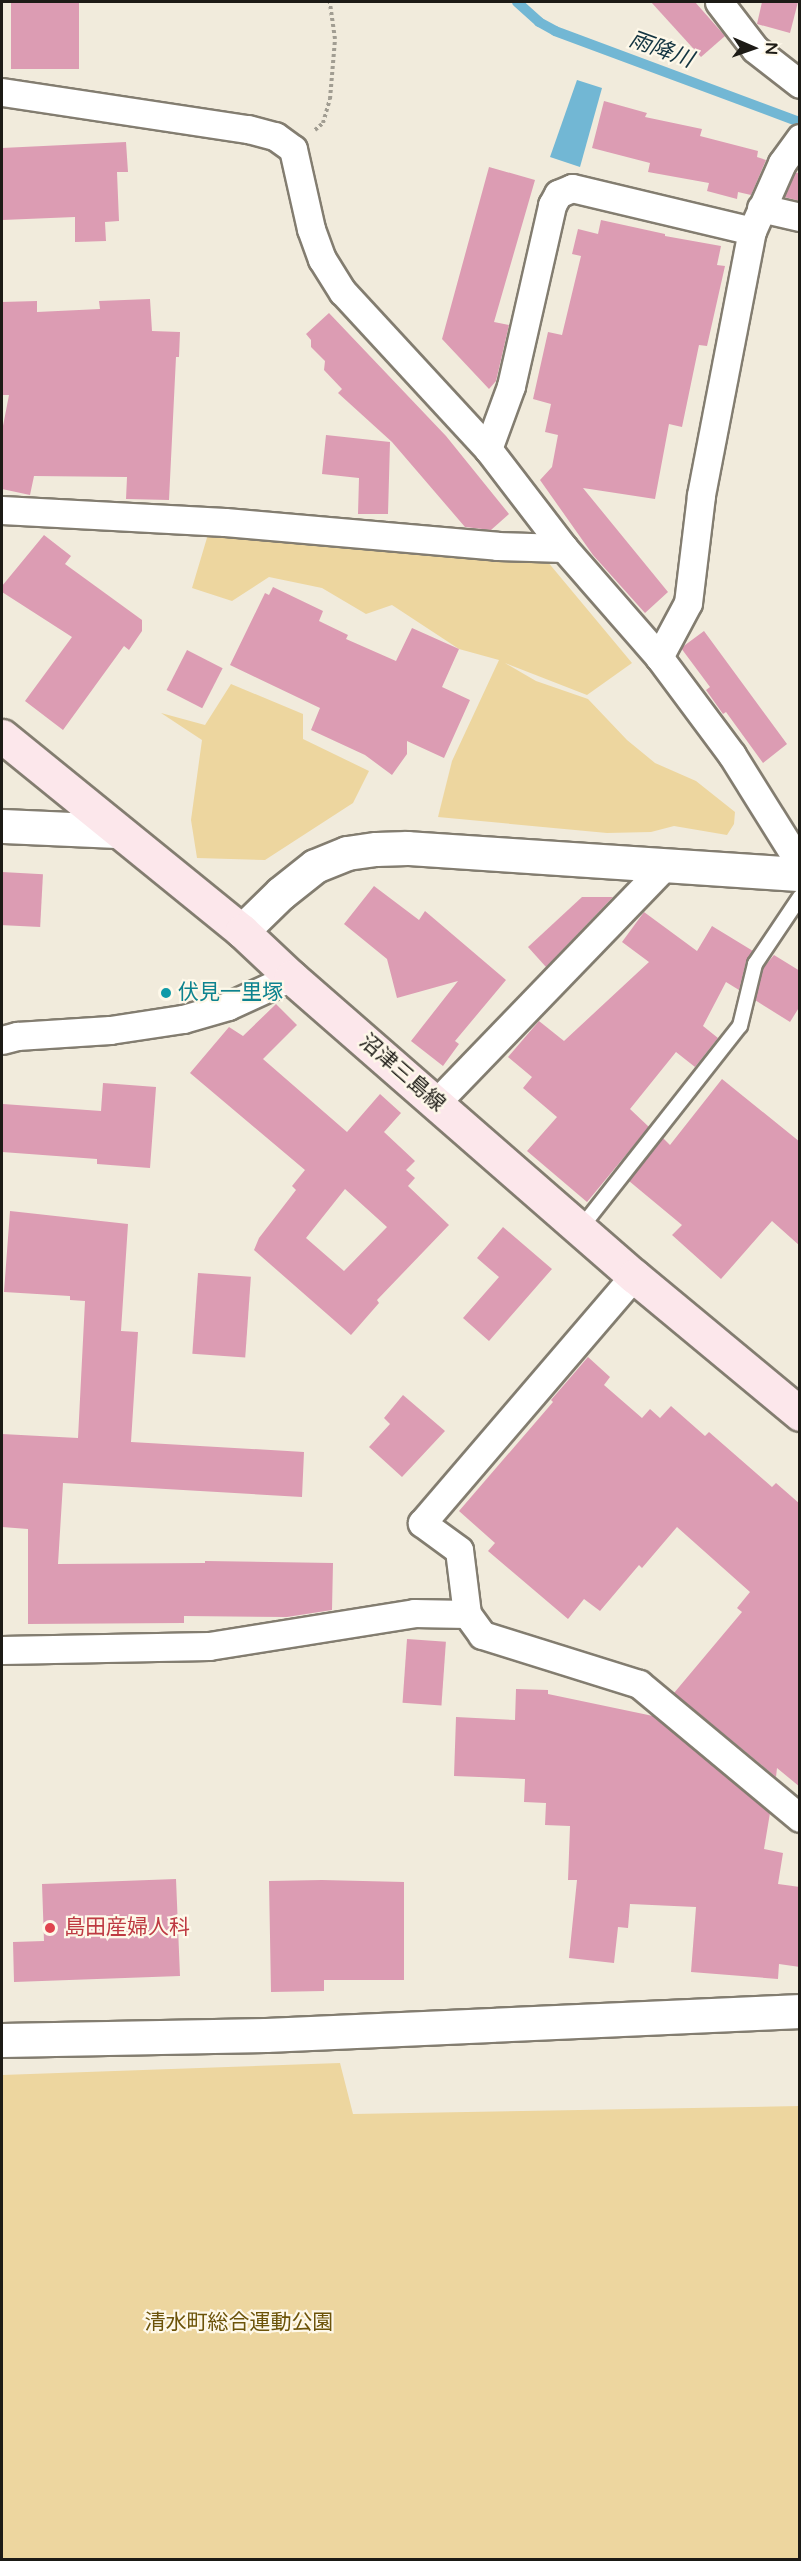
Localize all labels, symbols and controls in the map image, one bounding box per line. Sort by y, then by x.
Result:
north arrow [723,18,783,78]
water label: 雨降川 [625,26,697,74]
text: N [761,42,781,55]
place label: 伏見一里塚 [178,980,283,1006]
marker: 伏見一里塚 [159,986,173,1000]
street label: 沼津三島線 [354,1029,450,1117]
place label: 島田産婦人科 [64,1915,190,1941]
marker: 島田産婦人科 [41,1919,59,1937]
park label: 清水町総合運動公園 [145,2310,333,2336]

